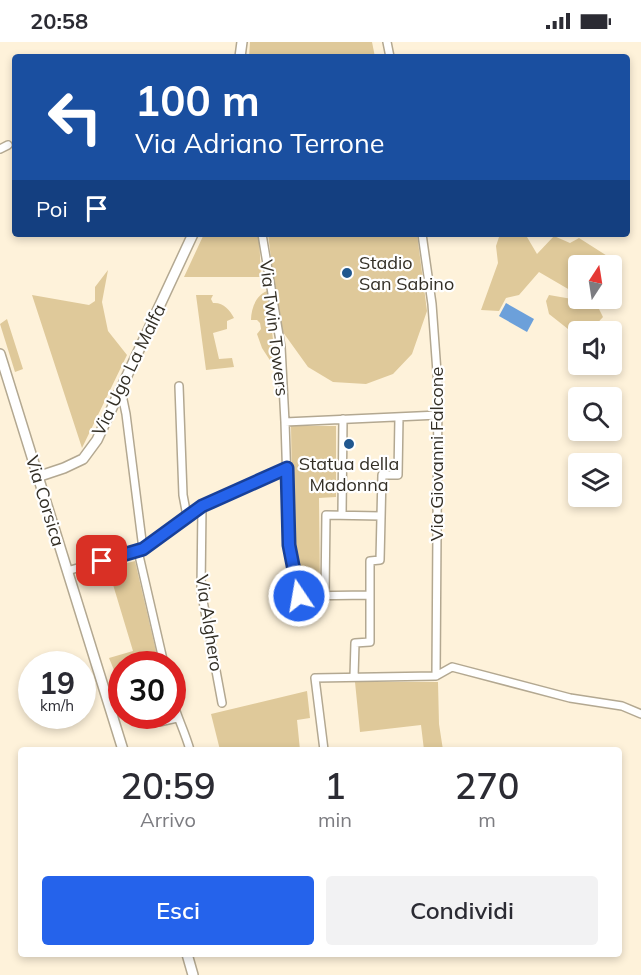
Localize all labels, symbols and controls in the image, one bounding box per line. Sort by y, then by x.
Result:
text: 20:58 [30,7,88,35]
text: 100 m [135,74,260,127]
icon: left [36,78,114,156]
text: Via Adriano Terrone [135,126,384,160]
icon: arrive [80,192,113,225]
text: Poi [36,195,68,223]
place label: Stadio San Sabino [359,251,454,295]
north arrow [568,255,622,309]
map controls [568,255,622,507]
street label: Via Twin Towers [255,258,294,398]
marker: Stadio San Sabino [340,266,354,280]
street label: Via Ugo La Malfa [87,300,170,440]
button: sound [568,321,622,375]
street label: Via Giovanni Falcone [425,367,448,541]
button: search [568,387,622,441]
marker: Statua della Madonna [342,437,356,451]
place label: Statua della Madonna [299,452,399,496]
street label: Via Corsica [21,453,70,549]
button: layers [568,453,622,507]
pin [76,535,127,586]
icon: arrive [85,544,118,577]
position arrow [267,564,331,628]
street label: Via Alghero [190,573,228,673]
speed limit sign: 30 [108,651,186,729]
text: 19 [39,664,75,702]
text: km/h [40,696,74,715]
text: 20:59 [121,763,215,808]
text: 1 [324,763,346,808]
text: 270 [455,763,519,808]
text: Arrivo [140,807,196,832]
text: min [318,807,352,832]
text: m [478,807,496,832]
button: Esci [42,876,314,945]
button: Condividi [326,876,598,945]

